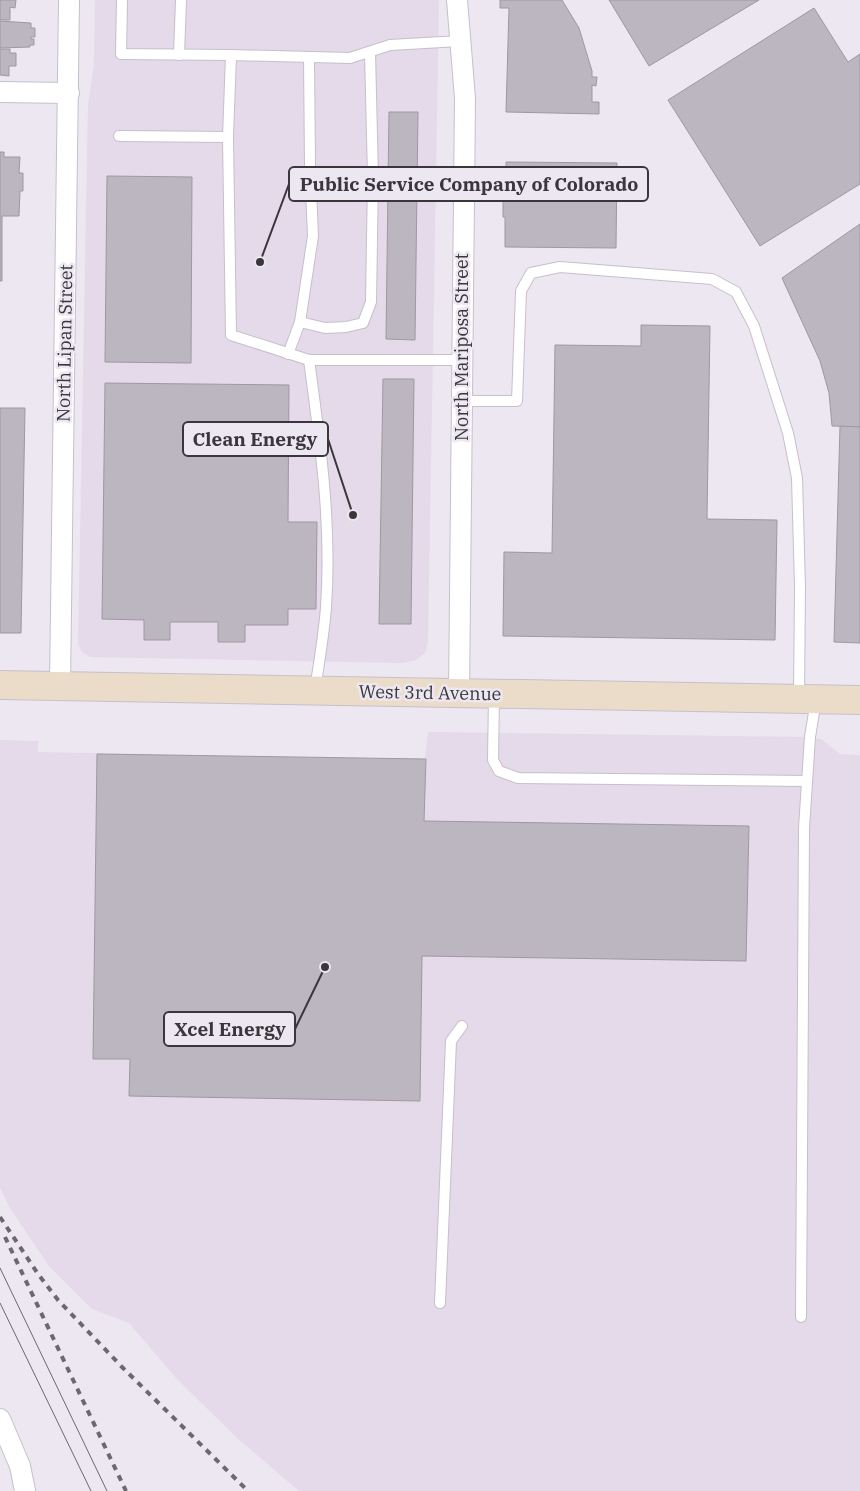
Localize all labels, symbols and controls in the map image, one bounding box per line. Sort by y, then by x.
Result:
callout: Public Service Company of Colorado [289,167,648,201]
text: Public Service Company of Colorado [300,172,638,196]
street label: North Mariposa Street [450,253,473,441]
street label: North Lipan Street [52,264,77,422]
callout: Clean Energy [183,422,328,456]
text: Clean Energy [193,427,318,451]
street label: West 3rd Avenue [359,680,502,705]
callout: Xcel Energy [164,1012,295,1046]
text: Xcel Energy [174,1017,286,1041]

